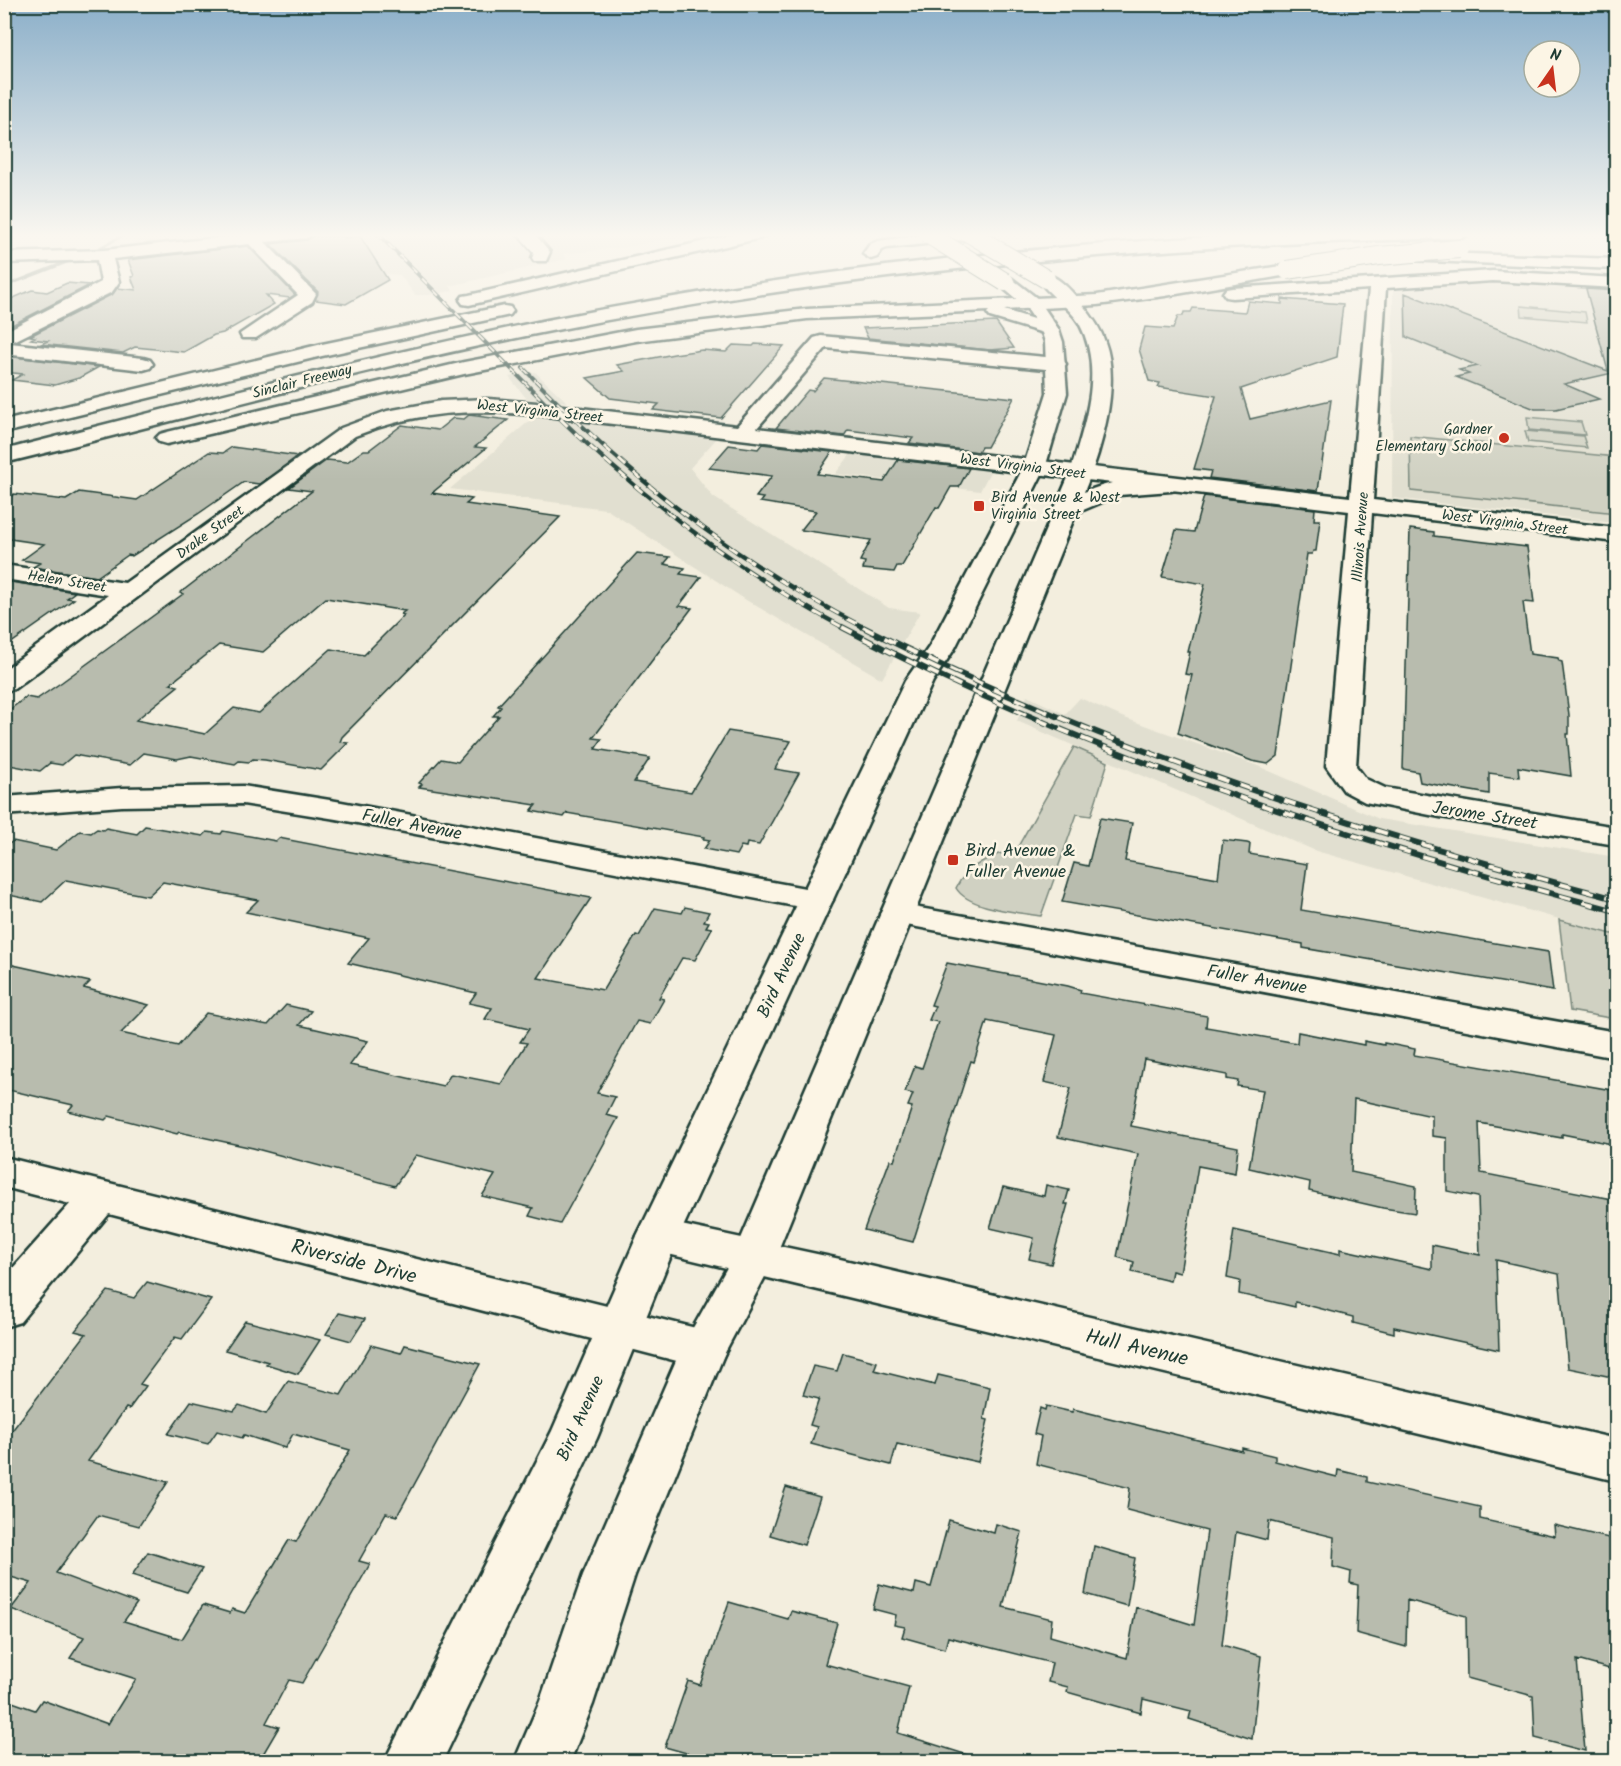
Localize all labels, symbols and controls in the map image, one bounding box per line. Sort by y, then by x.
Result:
north arrow [1522,39,1582,99]
text: N [1547,43,1563,69]
street label: Sinclair Freeway [250,358,356,406]
street label: West Virginia Street [476,393,604,431]
place label: Gardner Elementary School [1375,418,1493,459]
marker: Gardner Elementary School [1497,431,1511,445]
street label: West Virginia Street [959,447,1087,487]
place label: Bird Avenue & West Virginia Street [991,486,1120,527]
street label: Illinois Avenue [1346,491,1376,583]
marker: Bird Avenue & West Virginia Street [972,499,986,513]
street label: Drake Street [171,500,250,566]
street label: West Virginia Street [1441,503,1569,543]
street label: Helen Street [26,564,108,600]
street label: Jerome Street [1430,794,1540,839]
street label: Fuller Avenue [359,802,464,849]
place label: Bird Avenue & Fuller Avenue [965,837,1076,887]
marker: Bird Avenue & Fuller Avenue [946,853,960,867]
street label: Bird Avenue [750,928,815,1023]
street label: Fuller Avenue [1204,957,1309,1004]
street label: Riverside Drive [287,1231,421,1294]
street label: Hull Avenue [1082,1321,1192,1376]
street label: Bird Avenue [550,1371,613,1466]

